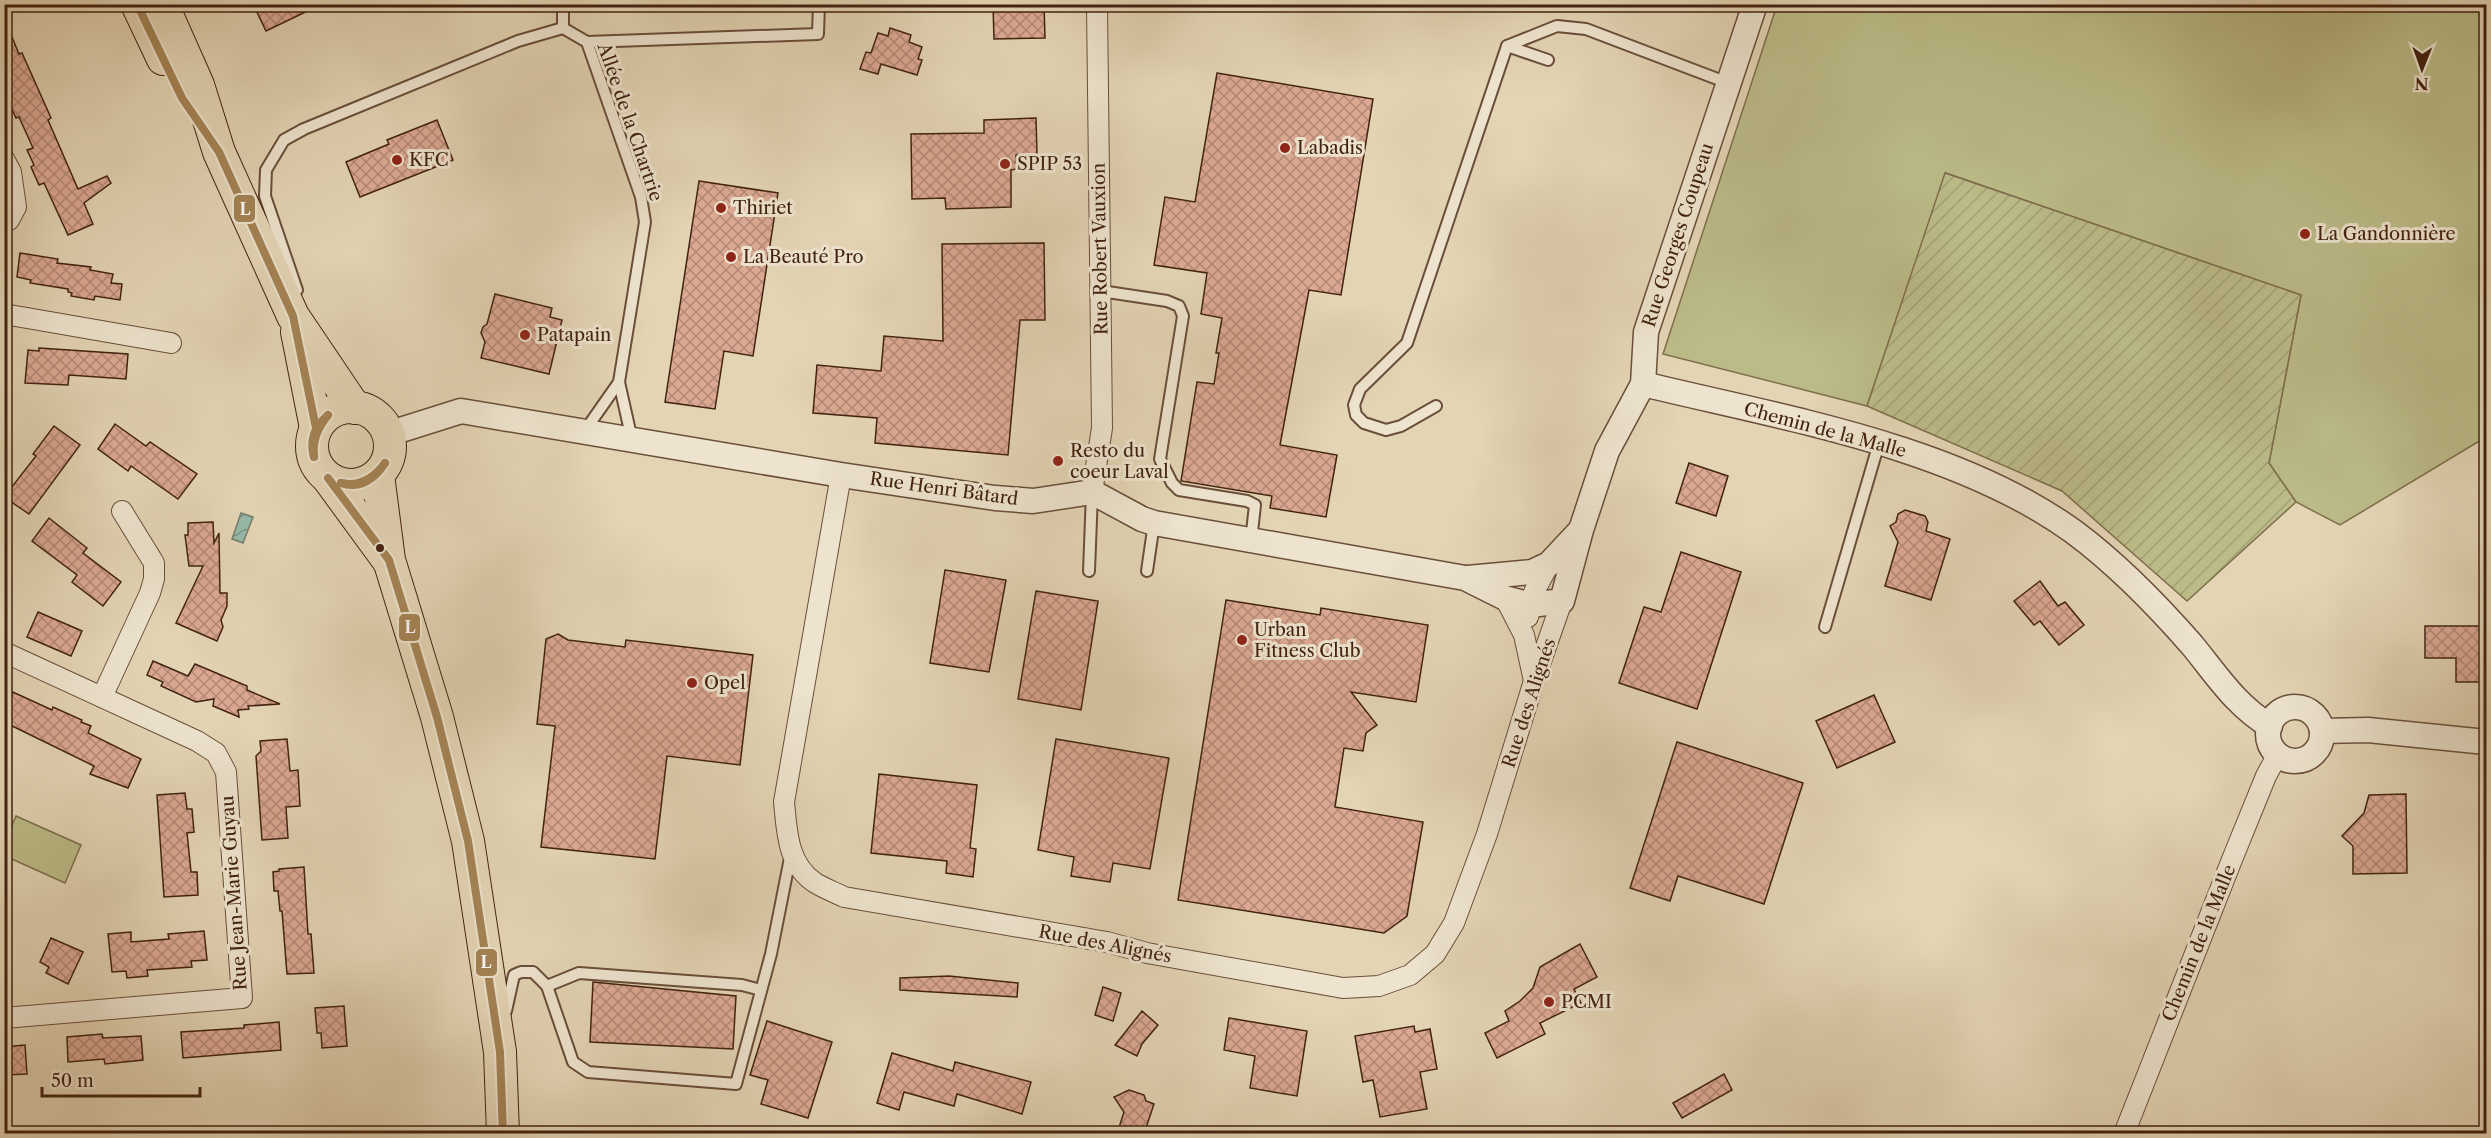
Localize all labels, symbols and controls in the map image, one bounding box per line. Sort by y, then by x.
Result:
street label: Allée de la Chartrie [592,39,667,204]
north arrow [2392,39,2452,99]
text: N [2415,74,2429,94]
place label: Labadis [1297,137,1363,159]
street label: Rue Georges Coupeau [1638,140,1718,330]
marker: Labadis [1278,141,1292,155]
place label: KFC [409,149,449,171]
marker: KFC [390,153,404,167]
place label: SPIP 53 [1017,153,1082,175]
marker: SPIP 53 [998,157,1012,171]
street label: Rue Robert Vauxion [1087,163,1113,335]
line badge: L [233,194,256,223]
place label: Thiriet [733,197,793,219]
text: L [239,199,251,219]
marker: Thiriet [714,201,728,215]
place label: La Gandonnière [2317,223,2456,245]
marker: La Gandonnière [2298,227,2312,241]
place label: La Beauté Pro [743,246,864,268]
marker: La Beauté Pro [724,250,738,264]
place label: Patapain [537,324,611,346]
marker: Patapain [518,328,532,342]
street label: Chemin de la Malle [1741,398,1909,462]
place label: Resto du coeur Laval [1070,440,1169,483]
marker: Resto du coeur Laval [1051,454,1065,468]
street label: Rue Henri Bâtard [868,468,1020,510]
unlabelled marker [374,542,386,554]
line badge: L [398,613,421,642]
text: L [404,617,416,637]
place label: Urban Fitness Club [1254,619,1361,662]
marker: Urban Fitness Club [1235,633,1249,647]
street label: Rue des Alignés [1498,635,1560,771]
place label: Opel [704,672,746,694]
marker: Opel [685,676,699,690]
street label: Rue Jean-Marie Guyau [216,795,252,991]
street label: Chemin de la Malle [2158,861,2240,1025]
street label: Rue des Alignés [1037,920,1173,968]
line badge: L [475,948,498,977]
text: L [480,952,492,972]
place label: PCMI [1561,991,1612,1013]
marker: PCMI [1542,995,1556,1009]
scale bar [42,1060,200,1098]
text: 50 m [51,1070,94,1092]

